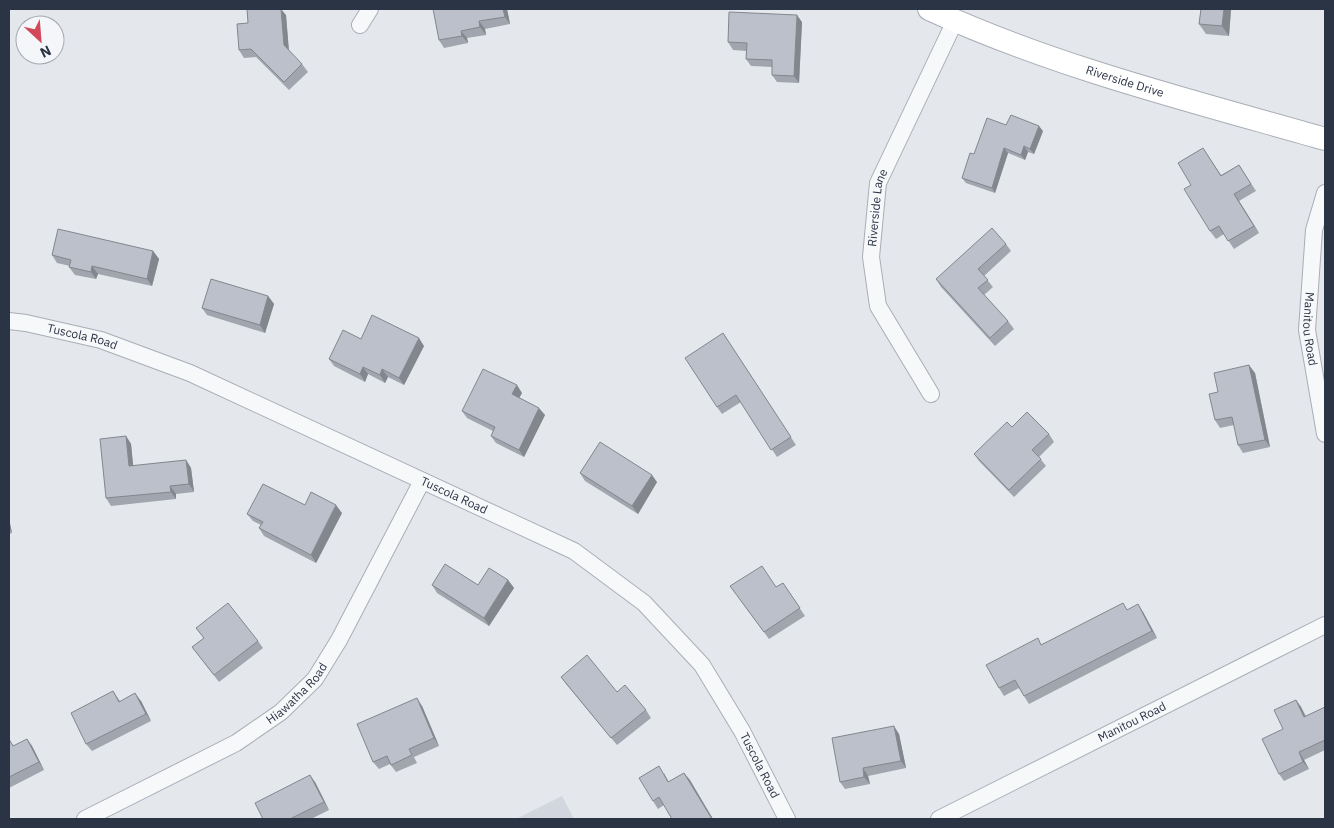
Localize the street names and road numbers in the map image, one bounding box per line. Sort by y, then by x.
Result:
street label: Riverside Drive [1084,62,1166,100]
street label: Riverside Lane [864,166,891,247]
street label: Manitou Road [1300,292,1321,367]
street label: Tuscola Road [46,320,120,352]
street label: Tuscola Road [419,473,490,517]
street label: Hiawatha Road [263,660,330,727]
street label: Manitou Road [1095,698,1168,745]
street label: Tuscola Road [737,730,783,800]

